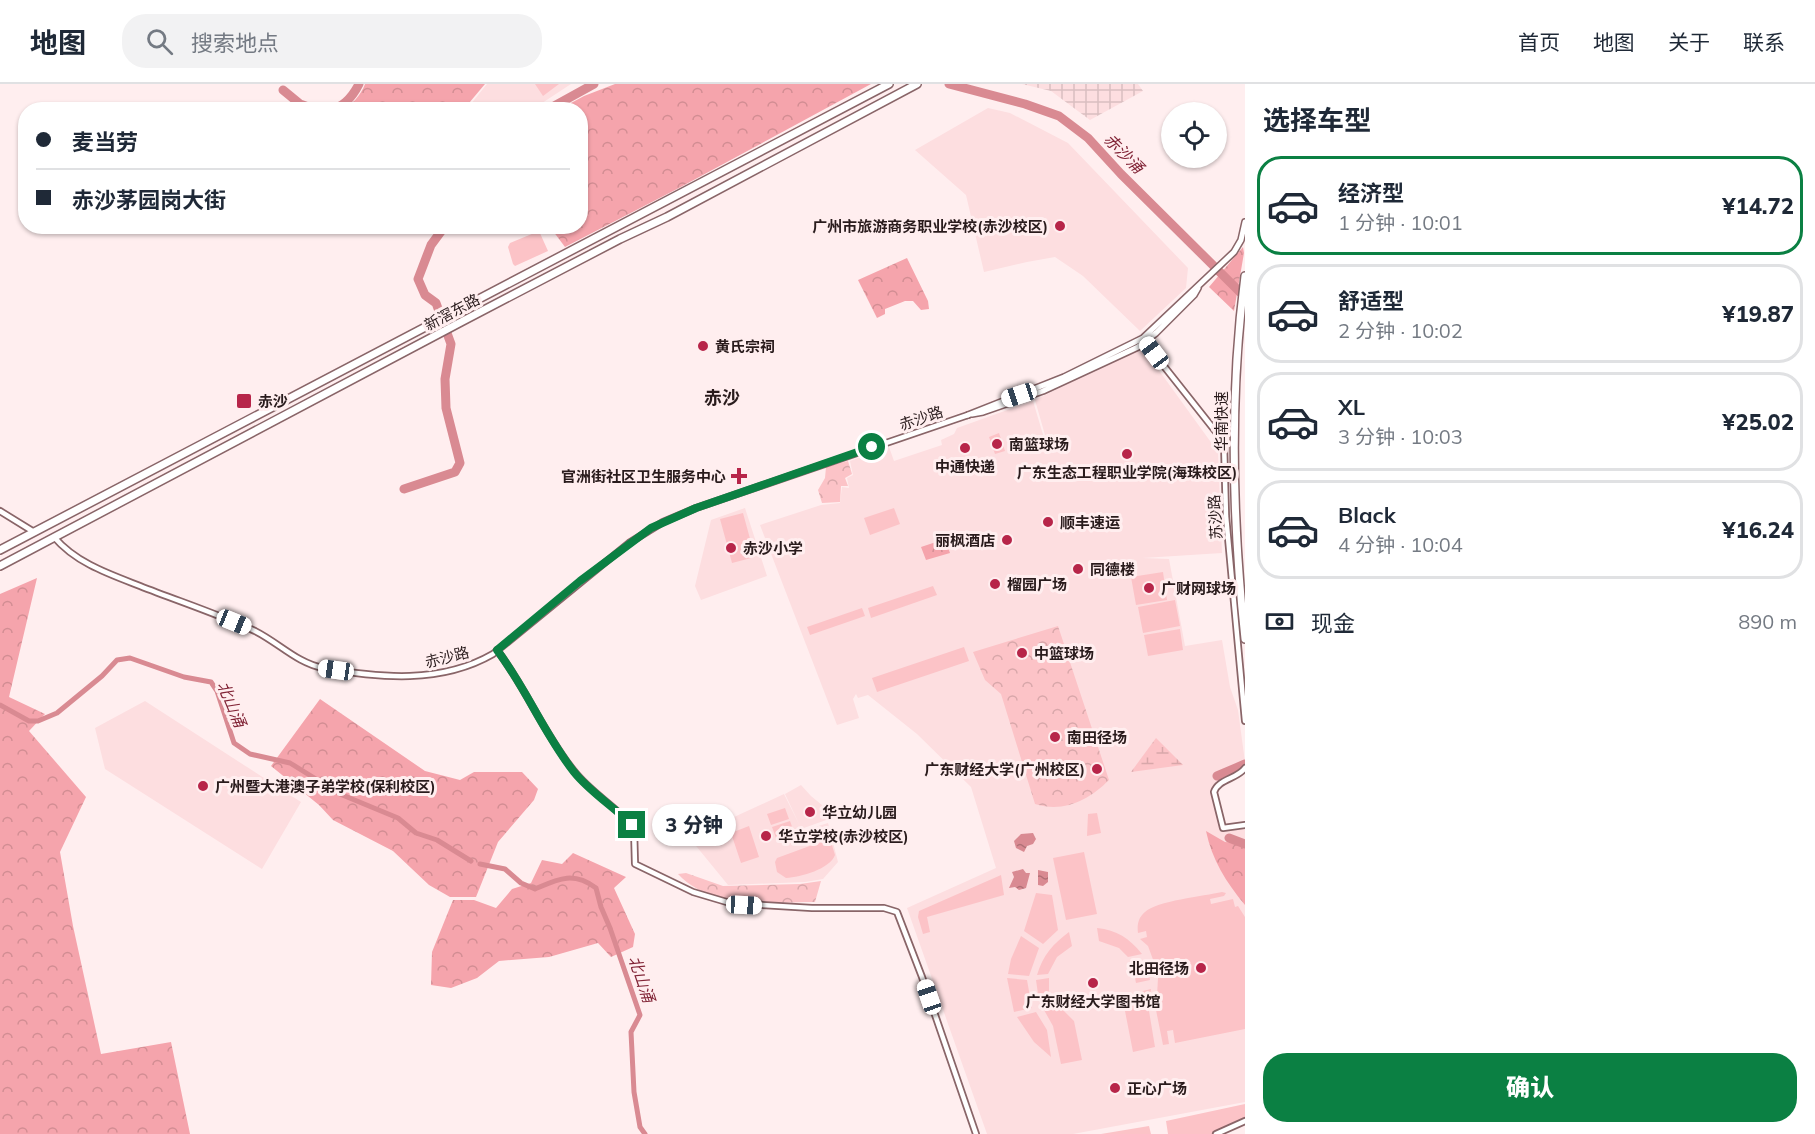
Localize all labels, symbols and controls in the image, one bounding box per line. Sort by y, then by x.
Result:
search box [122,14,542,68]
text: 地图 [30,25,86,60]
icon: search [143,25,176,58]
text: 搜索地点 [191,29,279,57]
text: 首页 [1518,29,1560,55]
text: 地图 [1593,29,1635,55]
text: 关于 [1668,29,1710,55]
text: 联系 [1743,29,1785,55]
map controls [1161,102,1227,168]
button: locate [1161,102,1227,168]
text: 选择车型 [1263,103,1371,137]
text: 麦当劳 [72,128,138,156]
water label: 赤沙涌 [1100,129,1149,178]
icon: car [1266,179,1320,233]
text: 经济型 [1338,179,1404,207]
text: 赤沙茅园岗大街 [72,186,226,214]
text: ¥14.72 [1722,192,1794,220]
text: 1 分钟 · 10:01 [1338,210,1463,235]
place label: 广州市旅游商务职业学校(赤沙校区) [812,217,1048,236]
marker: 广州市旅游商务职业学校(赤沙校区) [1053,219,1067,233]
icon: car [1266,287,1320,341]
text: 舒适型 [1338,287,1404,315]
street label: 新滘东路 [421,290,483,334]
text: ¥19.87 [1722,300,1794,328]
text: 2 分钟 · 10:02 [1338,318,1463,343]
car [1136,333,1172,373]
place label: 黄氏宗祠 [715,337,775,356]
marker: 黄氏宗祠 [696,339,710,353]
car [999,381,1039,409]
district label: 赤沙 [704,386,740,409]
street label: 华南快速 [1212,391,1231,451]
marker: 赤沙 [235,392,253,410]
place label: 赤沙 [258,392,288,411]
text: XL [1338,393,1365,421]
icon: car [1266,395,1320,449]
street label: 赤沙路 [897,402,945,434]
text: ¥25.02 [1722,408,1794,436]
text: 3 分钟 · 10:03 [1338,424,1463,449]
route start [858,433,885,460]
place label: 南篮球场 [1009,435,1069,454]
marker: 南篮球场 [990,437,1004,451]
marker: 中通快递 [958,441,972,455]
marker: 广东生态工程职业学院(海珠校区) [1120,447,1134,461]
place label: 中通快递 [935,457,995,476]
place label: 广东生态工程职业学院(海珠校区) [1017,463,1237,482]
place label: 官洲街社区卫生服务中心 [561,467,726,486]
marker: 官洲街社区卫生服务中心 [730,467,748,485]
street label: 苏沙路 [1204,494,1226,540]
text: Black [1338,501,1396,529]
icon: car [1266,503,1320,557]
place label: 顺丰速运 [1060,513,1120,532]
marker: 顺丰速运 [1041,515,1055,529]
text: ¥16.24 [1722,516,1794,544]
place label: 丽枫酒店 [935,531,995,550]
text: 4 分钟 · 10:04 [1338,532,1463,557]
marker: 丽枫酒店 [1000,533,1014,547]
place label: 赤沙小学 [743,539,803,558]
marker: 赤沙小学 [724,541,738,555]
place label: 同德楼 [1090,560,1135,579]
marker: 同德楼 [1071,562,1085,576]
place label: 榴园广场 [1007,575,1067,594]
marker: 榴园广场 [988,577,1002,591]
place label: 广财网球场 [1161,579,1236,598]
marker: 广财网球场 [1142,581,1156,595]
icon: cash [1263,605,1296,638]
car [214,607,254,637]
text: 现金 [1311,609,1355,637]
text: 890 m [1738,609,1797,634]
street label: 赤沙路 [423,642,471,672]
place label: 中篮球场 [1034,644,1094,663]
marker: 中篮球场 [1015,646,1029,660]
car [317,659,355,681]
water label: 北山涌 [213,678,251,732]
place label: 南田径场 [1067,728,1127,747]
marker: 南田径场 [1048,730,1062,744]
place label: 广东财经大学(广州校区) [924,760,1085,779]
marker: 广东财经大学(广州校区) [1090,762,1104,776]
place label: 广州暨大港澳子弟学校(保利校区) [215,777,436,796]
marker: 广州暨大港澳子弟学校(保利校区) [196,779,210,793]
place label: 华立幼儿园 [822,803,897,822]
callout: 3 分钟 [653,804,737,846]
marker: 华立幼儿园 [803,805,817,819]
route end [618,811,645,838]
text: 3 分钟 [665,812,723,837]
place label: 华立学校(赤沙校区) [778,827,909,846]
marker: 华立学校(赤沙校区) [759,829,773,843]
car [726,895,762,915]
water label: 北山涌 [625,953,660,1007]
place label: 北田径场 [1129,959,1189,978]
marker: 北田径场 [1194,961,1208,975]
marker: 广东财经大学图书馆 [1086,976,1100,990]
car [915,977,943,1017]
place label: 广东财经大学图书馆 [1025,992,1161,1011]
button: 确认 [1263,1053,1797,1122]
place label: 正心广场 [1127,1079,1187,1098]
marker: 正心广场 [1108,1081,1122,1095]

